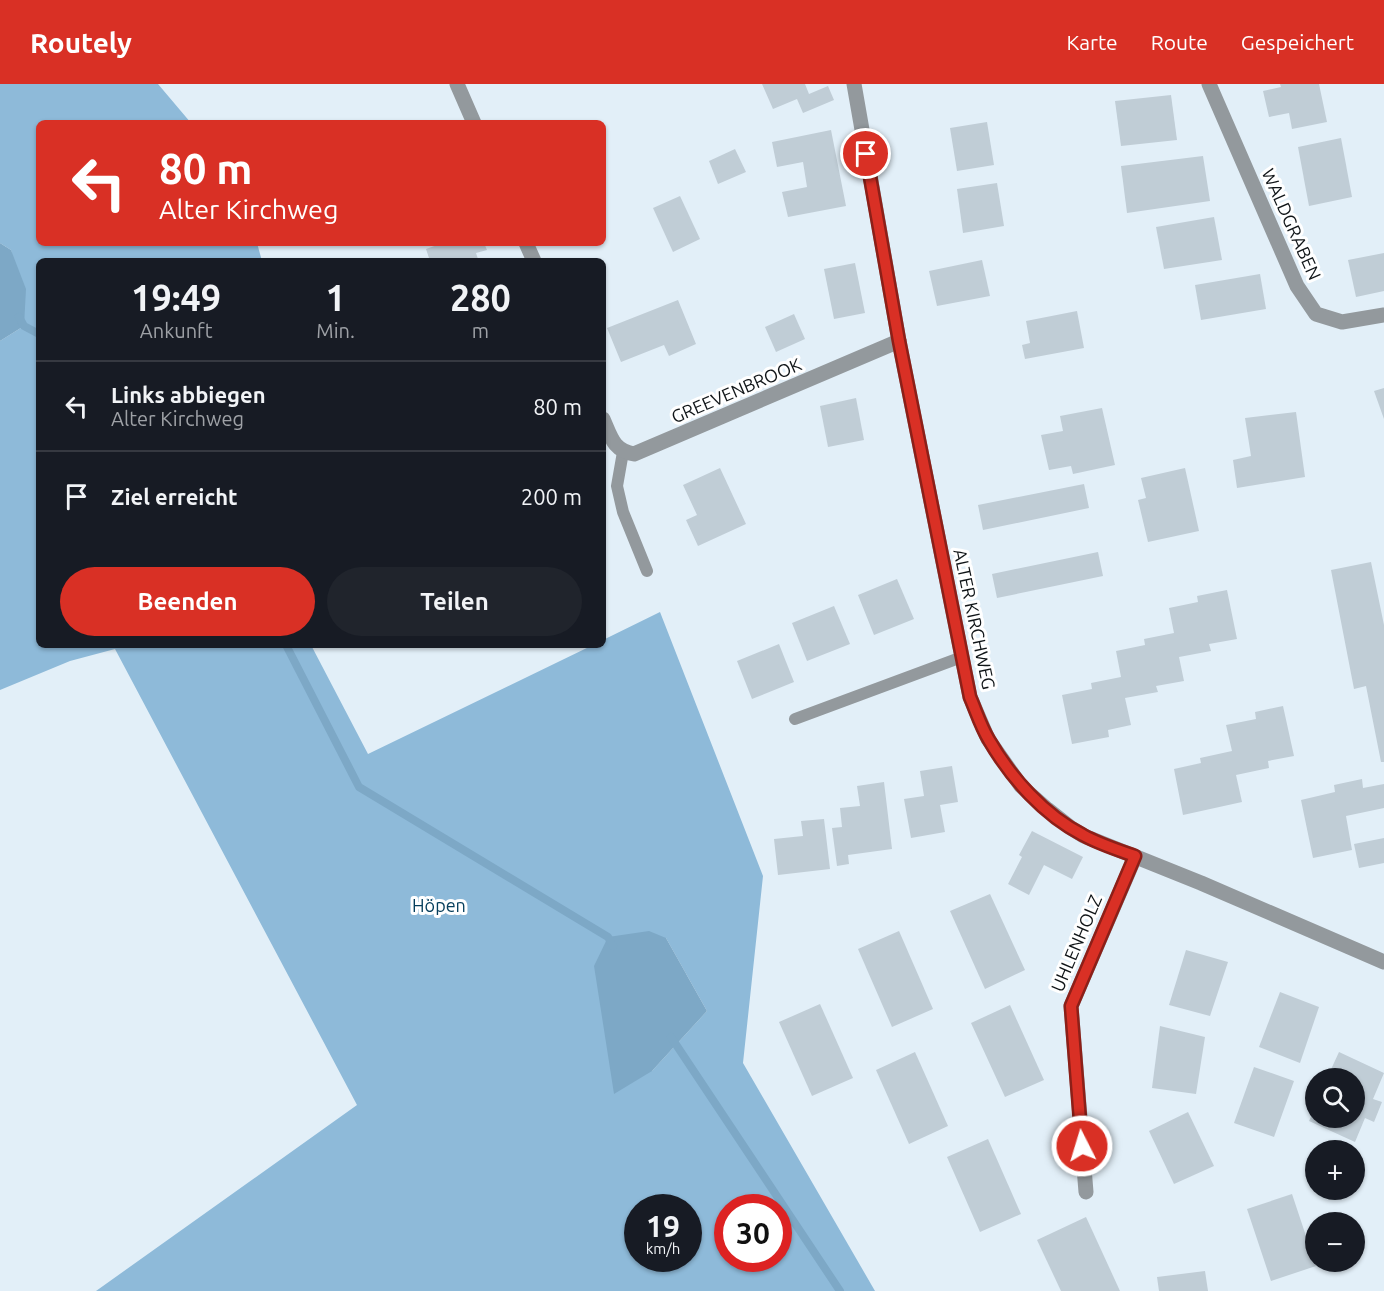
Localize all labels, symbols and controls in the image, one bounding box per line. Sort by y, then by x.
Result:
text: Routely [30,27,132,58]
text: Karte [1066,30,1118,54]
text: Route [1151,30,1208,54]
text: Gespeichert [1241,30,1354,54]
pin [840,128,891,179]
icon: arrive [849,137,882,170]
icon: left [60,144,138,222]
text: 80 m [159,145,253,192]
street label: WALDGRABEN [1259,165,1325,283]
text: Alter Kirchweg [159,194,339,224]
text: 19:49 [131,277,221,318]
text: 1 [325,277,346,318]
text: 280 [450,277,511,318]
text: Ankunft [140,319,213,342]
text: Min. [316,319,355,342]
text: m [472,319,489,342]
street label: GREEVENBROOK [668,354,804,426]
text: Links abbiegen [111,382,266,407]
icon: left [60,390,93,423]
text: 80 m [533,394,582,419]
text: Alter Kirchweg [111,407,244,430]
icon: arrive [60,480,93,513]
text: Ziel erreicht [111,484,238,509]
text: 200 m [521,484,582,509]
street label: ALTER KIRCHWEG [950,547,1000,691]
button: Beenden [60,567,315,636]
button: Teilen [327,567,582,636]
street label: UHLENHOLZ [1047,892,1105,994]
park label: Höpen [412,895,466,915]
map controls [1305,1068,1365,1272]
button: search [1305,1068,1365,1128]
position arrow [1050,1114,1114,1178]
button: + [1305,1140,1365,1200]
speed limit sign: 30 [714,1194,792,1272]
text: 19 [646,1209,680,1243]
button: − [1305,1212,1365,1272]
text: km/h [646,1240,680,1257]

